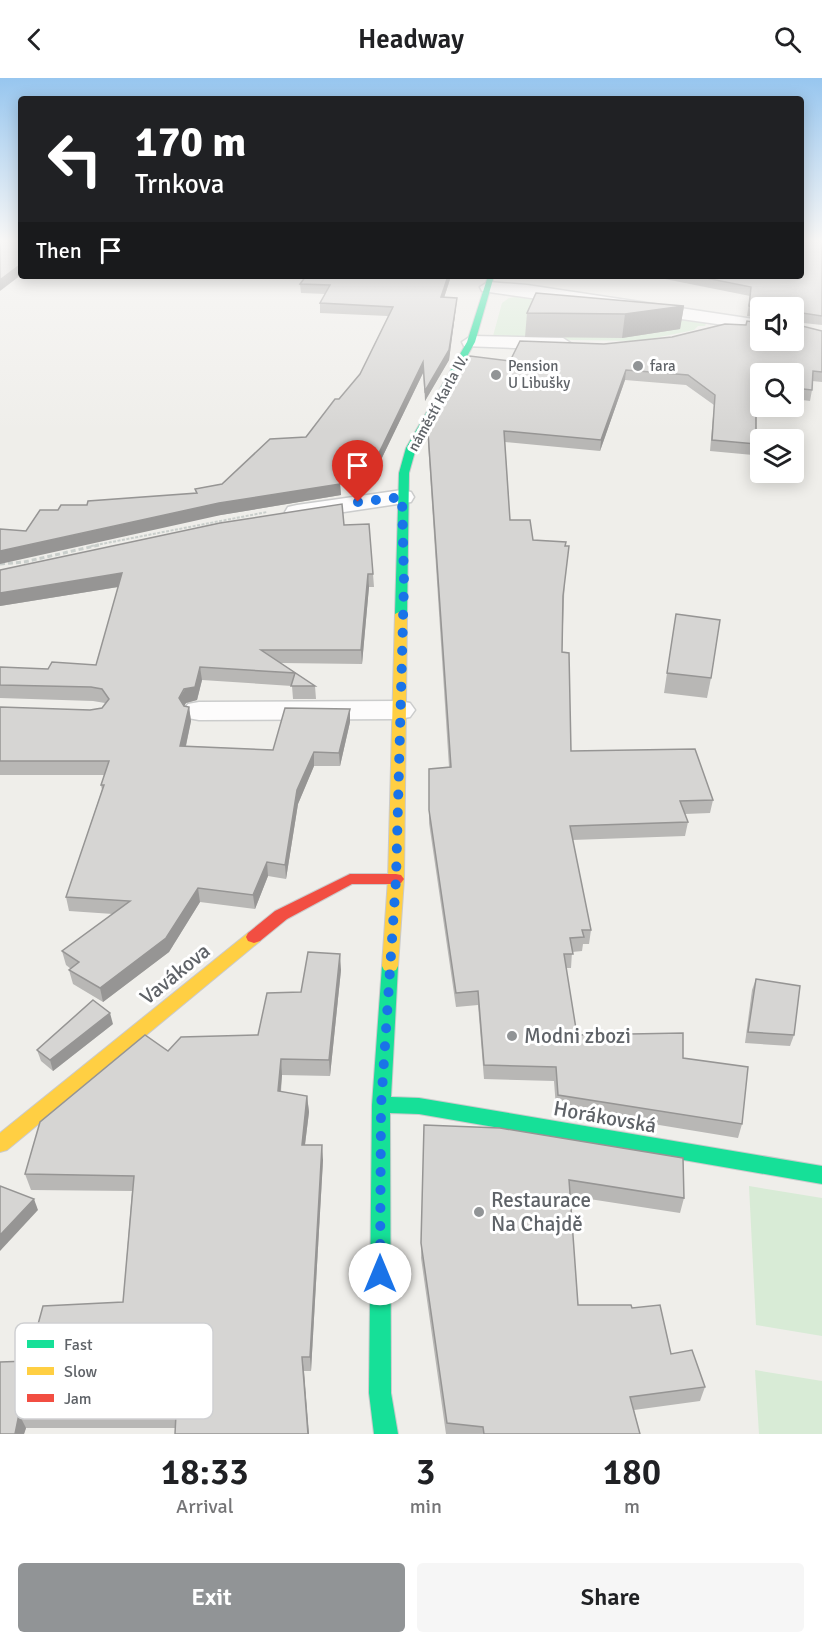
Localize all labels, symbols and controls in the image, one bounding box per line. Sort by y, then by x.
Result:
icon: back [18,23,51,56]
text: Headway [358,23,464,56]
icon: search [771,23,804,56]
text: 170 m [135,117,246,168]
icon: left [36,120,114,198]
text: Trnkova [135,168,224,201]
icon: arrive [94,234,127,267]
text: Then [36,237,82,264]
map controls [750,297,804,483]
button: sound [750,297,804,351]
street label: náměstí Karla IV. [404,352,472,454]
place label: Pension U Libušky [508,357,570,392]
place label: fara [650,357,676,375]
marker: fara [631,359,645,373]
button: search [750,363,804,417]
marker: Pension U Libušky [489,368,503,382]
button: layers [750,429,804,483]
pin [332,440,383,502]
icon: arrive [341,449,374,482]
street label: Vavákova [135,938,215,1010]
place label: Modni zbozi [524,1023,631,1049]
marker: Modni zbozi [505,1029,519,1043]
street label: Horákovská [551,1095,659,1139]
place label: Restaurace Na Chajdě [491,1187,591,1237]
marker: Restaurace Na Chajdě [472,1205,486,1219]
position arrow [348,1242,412,1306]
legend [15,1323,213,1419]
text: Fast [64,1335,93,1355]
text: Slow [64,1362,98,1382]
text: Jam [64,1389,92,1409]
text: 18:33 [161,1450,249,1495]
text: 3 [416,1450,436,1495]
text: 180 [603,1450,661,1495]
text: Arrival [176,1494,234,1519]
text: min [410,1494,442,1519]
text: m [624,1494,640,1519]
button: Exit [18,1563,405,1632]
button: Share [417,1563,804,1632]

